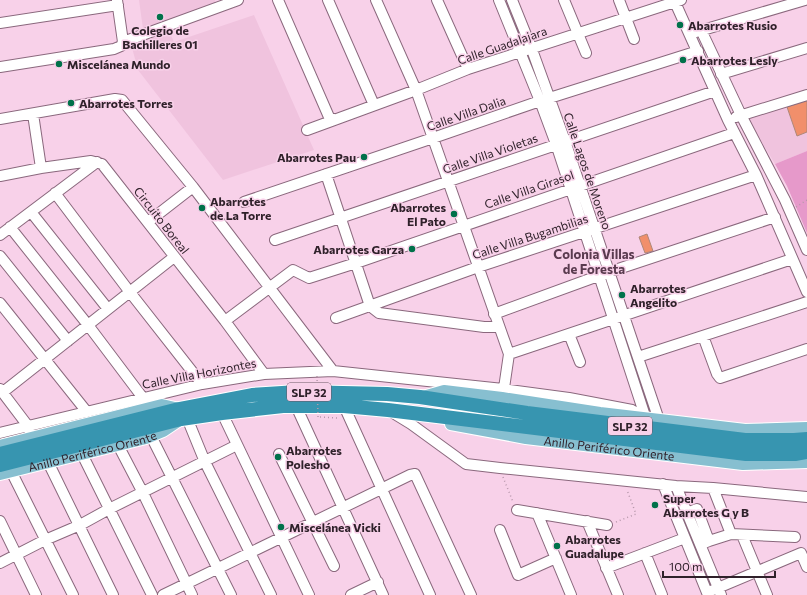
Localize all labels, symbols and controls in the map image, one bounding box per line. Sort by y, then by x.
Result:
marker: Colegio de Bachilleres 01 [155,12,165,22]
place label: Abarrotes Rusio [688,18,777,32]
marker: Abarrotes Rusio [675,20,685,30]
place label: Colegio de Bachilleres 01 [122,23,198,51]
street label: Calle Guadalajara [455,23,549,67]
place label: Abarrotes Lesly [691,53,778,67]
marker: Abarrotes Lesly [678,55,688,65]
place label: Miscelánea Mundo [67,57,171,71]
marker: Miscelánea Mundo [54,59,64,69]
street label: Calle Villa Dalia [425,93,507,133]
place label: Abarrotes Torres [79,96,173,110]
marker: Abarrotes Torres [66,98,76,108]
street label: Calle Lagos de Moreno [561,111,615,231]
street label: Calle Villa Violetas [441,130,539,176]
place label: Abarrotes Pau [277,150,356,164]
marker: Abarrotes Pau [359,152,369,162]
street label: Calle Villa Girasol [482,167,576,211]
street label: Circuito Boreal [132,184,192,256]
place label: Abarrotes de La Torre [210,194,271,222]
place label: Abarrotes El Pato [390,200,446,228]
marker: Abarrotes de La Torre [197,203,207,213]
marker: Abarrotes El Pato [449,209,459,219]
street label: Calle Villa Bugambilias [470,211,590,261]
place label: Abarrotes Garza [313,242,404,256]
marker: Abarrotes Garza [407,244,417,254]
district label: Colonia Villas de Foresta [553,246,635,277]
place label: Abarrotes Angelito [630,281,686,309]
marker: Abarrotes Angelito [617,290,627,300]
street label: Calle Villa Horizontes [141,355,257,391]
road number: SLP 32 [287,383,331,401]
road number: SLP 32 [608,417,652,435]
street label: Anillo Periférico Oriente [27,428,158,474]
street label: Anillo Periférico Oriente [543,433,675,463]
place label: Abarrotes Polesho [286,443,342,471]
marker: Abarrotes Polesho [273,452,283,462]
place label: Super Abarrotes G y B [663,491,749,519]
marker: Super Abarrotes G y B [650,500,660,510]
place label: Miscelánea Vicki [289,520,381,534]
marker: Miscelánea Vicki [276,522,286,532]
place label: Abarrotes Guadalupe [565,532,624,560]
marker: Abarrotes Guadalupe [552,541,562,551]
scale bar [663,553,775,579]
text: 100 m [669,559,703,573]

